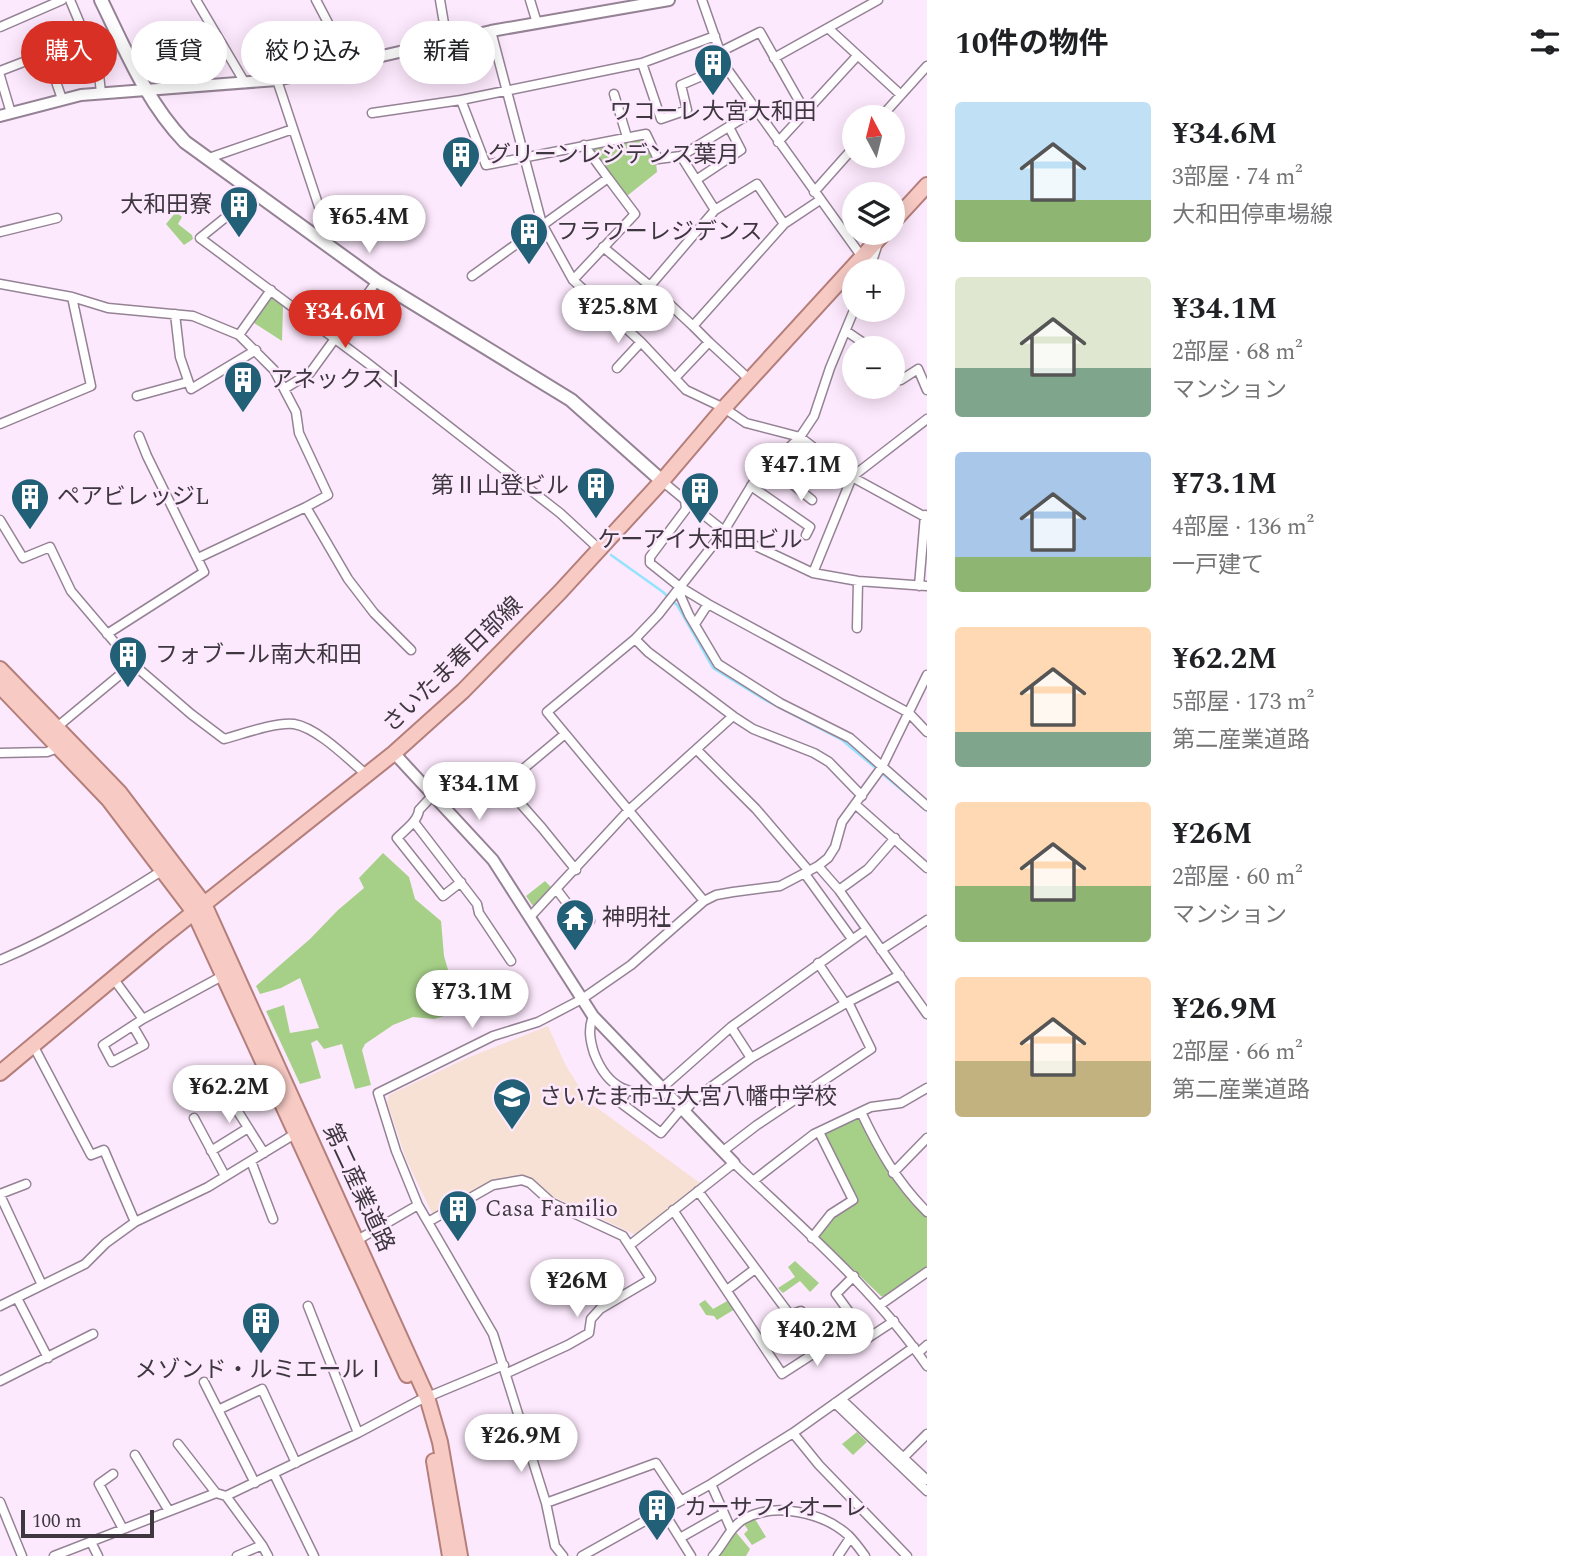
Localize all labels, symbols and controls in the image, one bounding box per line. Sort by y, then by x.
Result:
chip: 購入 [21,21,117,84]
chip: 賃貸 [131,21,227,84]
chip: 絞り込み [241,21,385,84]
chip: 新着 [399,21,495,84]
text: 10件の物件 [955,21,1109,67]
icon: filters [1526,23,1564,61]
building icon: ワコーレ大宮大和田 [692,42,734,97]
place label: ワコーレ大宮大和田 [610,95,817,130]
north arrow [842,105,905,168]
map controls [842,105,905,399]
text: ¥34.6M [1172,111,1277,157]
icon: home [1011,130,1095,214]
building icon: グリーンレジデンス葉月 [440,134,482,189]
place label: グリーンレジデンス葉月 [488,138,739,173]
text: 3部屋 · 74 m² [1172,160,1303,195]
button: layers [842,182,905,245]
building icon: 大和田寮 [218,184,260,239]
place label: 大和田寮 [120,188,212,223]
pin: ¥65.4M [312,196,426,255]
text: 大和田停車場線 [1172,198,1333,233]
text: ¥65.4M [329,200,409,235]
building icon: フラワーレジデンス [508,211,550,266]
place label: フラワーレジデンス [556,215,763,250]
button: + [842,259,905,322]
pin: ¥25.8M [561,286,675,345]
text: ¥34.1M [1172,286,1277,332]
pin: ¥34.6M [288,290,402,350]
text: ¥25.8M [578,290,658,325]
text: ¥34.6M [305,295,385,330]
icon: home [1011,305,1095,389]
text: 2部屋 · 68 m² [1172,335,1303,370]
button: − [842,336,905,399]
building icon: アネックスⅠ [222,359,264,414]
place label: アネックスⅠ [270,363,407,398]
text: マンション [1172,373,1287,408]
pin: ¥47.1M [744,444,858,503]
text: ¥47.1M [761,448,841,483]
text: ¥73.1M [1172,461,1277,507]
building icon: 第Ⅱ山登ビル [575,465,617,520]
place label: 第Ⅱ山登ビル [431,469,569,504]
building icon: ケーアイ大和田ビル [679,470,721,525]
building icon: ペアビレッジL [9,476,51,531]
place label: ペアビレッジL [57,480,210,515]
icon: home [1011,480,1095,564]
text: 4部屋 · 136 m² [1172,510,1314,545]
place label: ケーアイ大和田ビル [598,523,802,558]
text: 一戸建て [1172,548,1264,583]
street label: さいたま春日部線 [375,589,531,741]
building icon: フォブール南大和田 [107,634,149,689]
text: ¥62.2M [1172,636,1277,682]
place label: フォブール南大和田 [155,638,362,673]
icon: home [1011,655,1095,739]
text: 5部屋 · 173 m² [1172,685,1314,720]
text: 第二産業道路 [1172,723,1310,758]
pin: ¥34.1M [422,762,536,822]
text: ¥34.1M [439,767,519,802]
text: ¥26M [1172,811,1252,857]
icon: home [1011,830,1095,914]
text: 2部屋 · 60 m² [1172,860,1303,895]
temple icon: 神明社 [554,897,596,952]
text: マンション [1172,898,1287,933]
place label: 神明社 [602,901,671,936]
pin: ¥73.1M [415,970,529,1030]
text: ¥73.1M [432,975,512,1010]
text: ¥26.9M [1172,986,1277,1032]
icon: home [1011,1005,1095,1089]
text: 2部屋 · 66 m² [1172,1035,1303,1070]
pin: ¥62.2M [172,1066,286,1125]
text: ¥62.2M [189,1070,269,1105]
text: 第二産業道路 [1172,1073,1310,1108]
school or university icon: さいたま市立大宮八幡中学校 [491,1076,533,1131]
place label: さいたま市立大宮八幡中学校 [539,1080,837,1115]
street label: 第二産業道路 [313,1118,403,1258]
building icon: Casa Familio [437,1188,479,1243]
place label: Casa Familio [485,1192,618,1227]
pin: ¥26M [536,1260,618,1319]
text: ¥26M [546,1264,608,1299]
building icon: メゾンド・ルミエールⅠ [240,1300,282,1355]
pin: ¥40.2M [760,1308,874,1368]
text: ¥40.2M [777,1313,857,1348]
place label: メゾンド・ルミエールⅠ [135,1353,388,1388]
pin: ¥26.9M [464,1414,578,1474]
text: ¥26.9M [481,1419,561,1454]
building icon: カーサフィオーレ [636,1487,678,1542]
place label: カーサフィオーレ [684,1491,867,1526]
scale bar [21,1507,154,1539]
text: 100 m [32,1507,82,1536]

